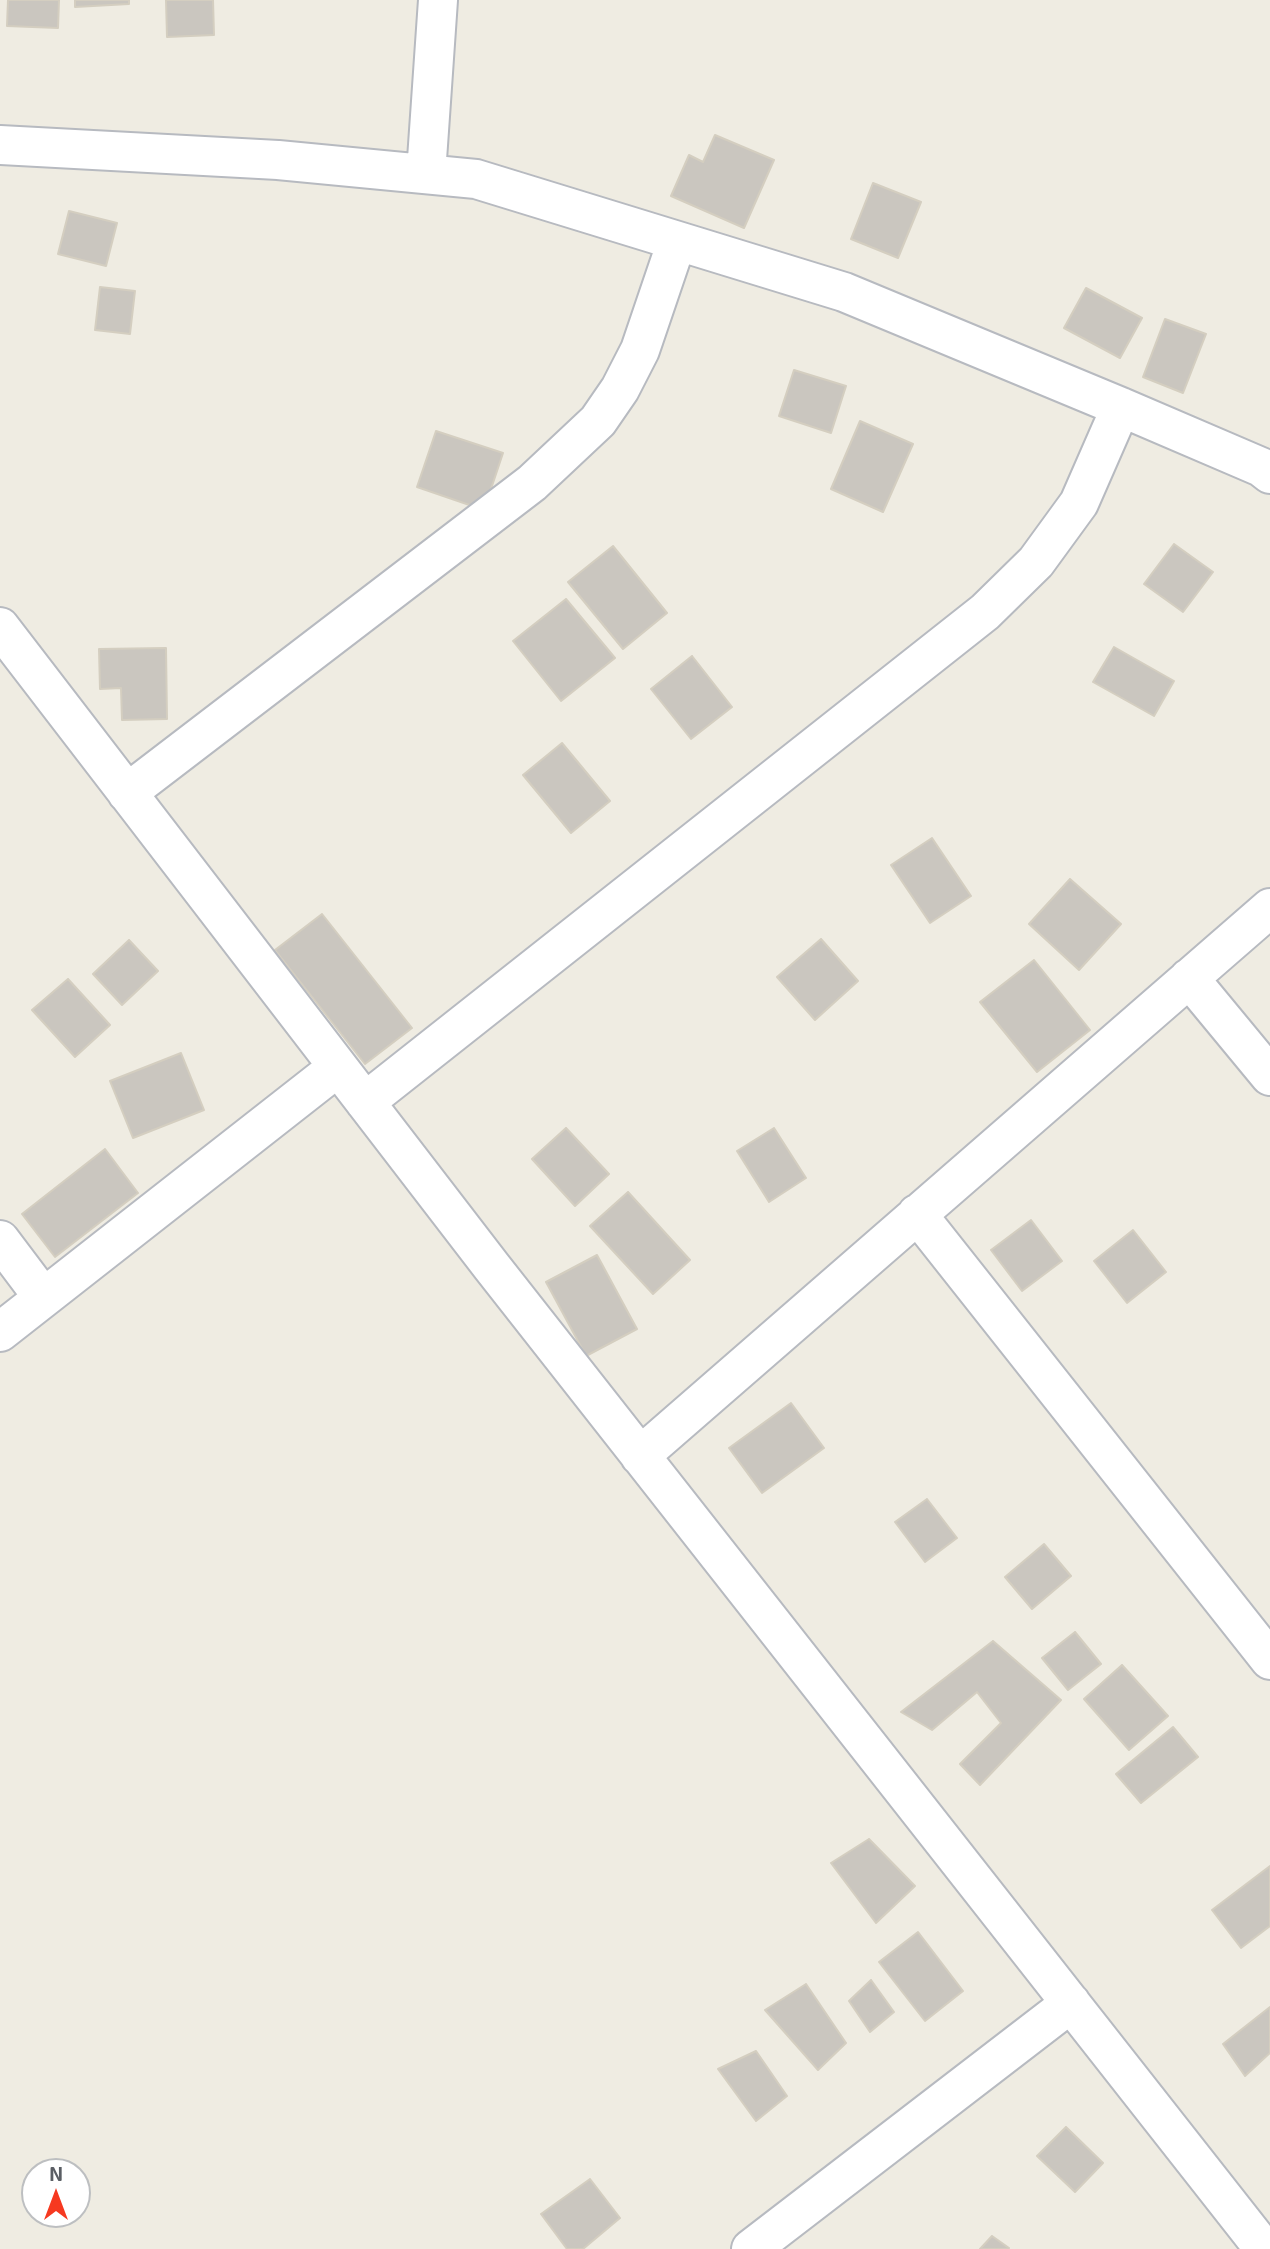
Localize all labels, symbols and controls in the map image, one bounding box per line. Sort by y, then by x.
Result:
north arrow [21,2158,91,2228]
text: N [49,2162,63,2185]

